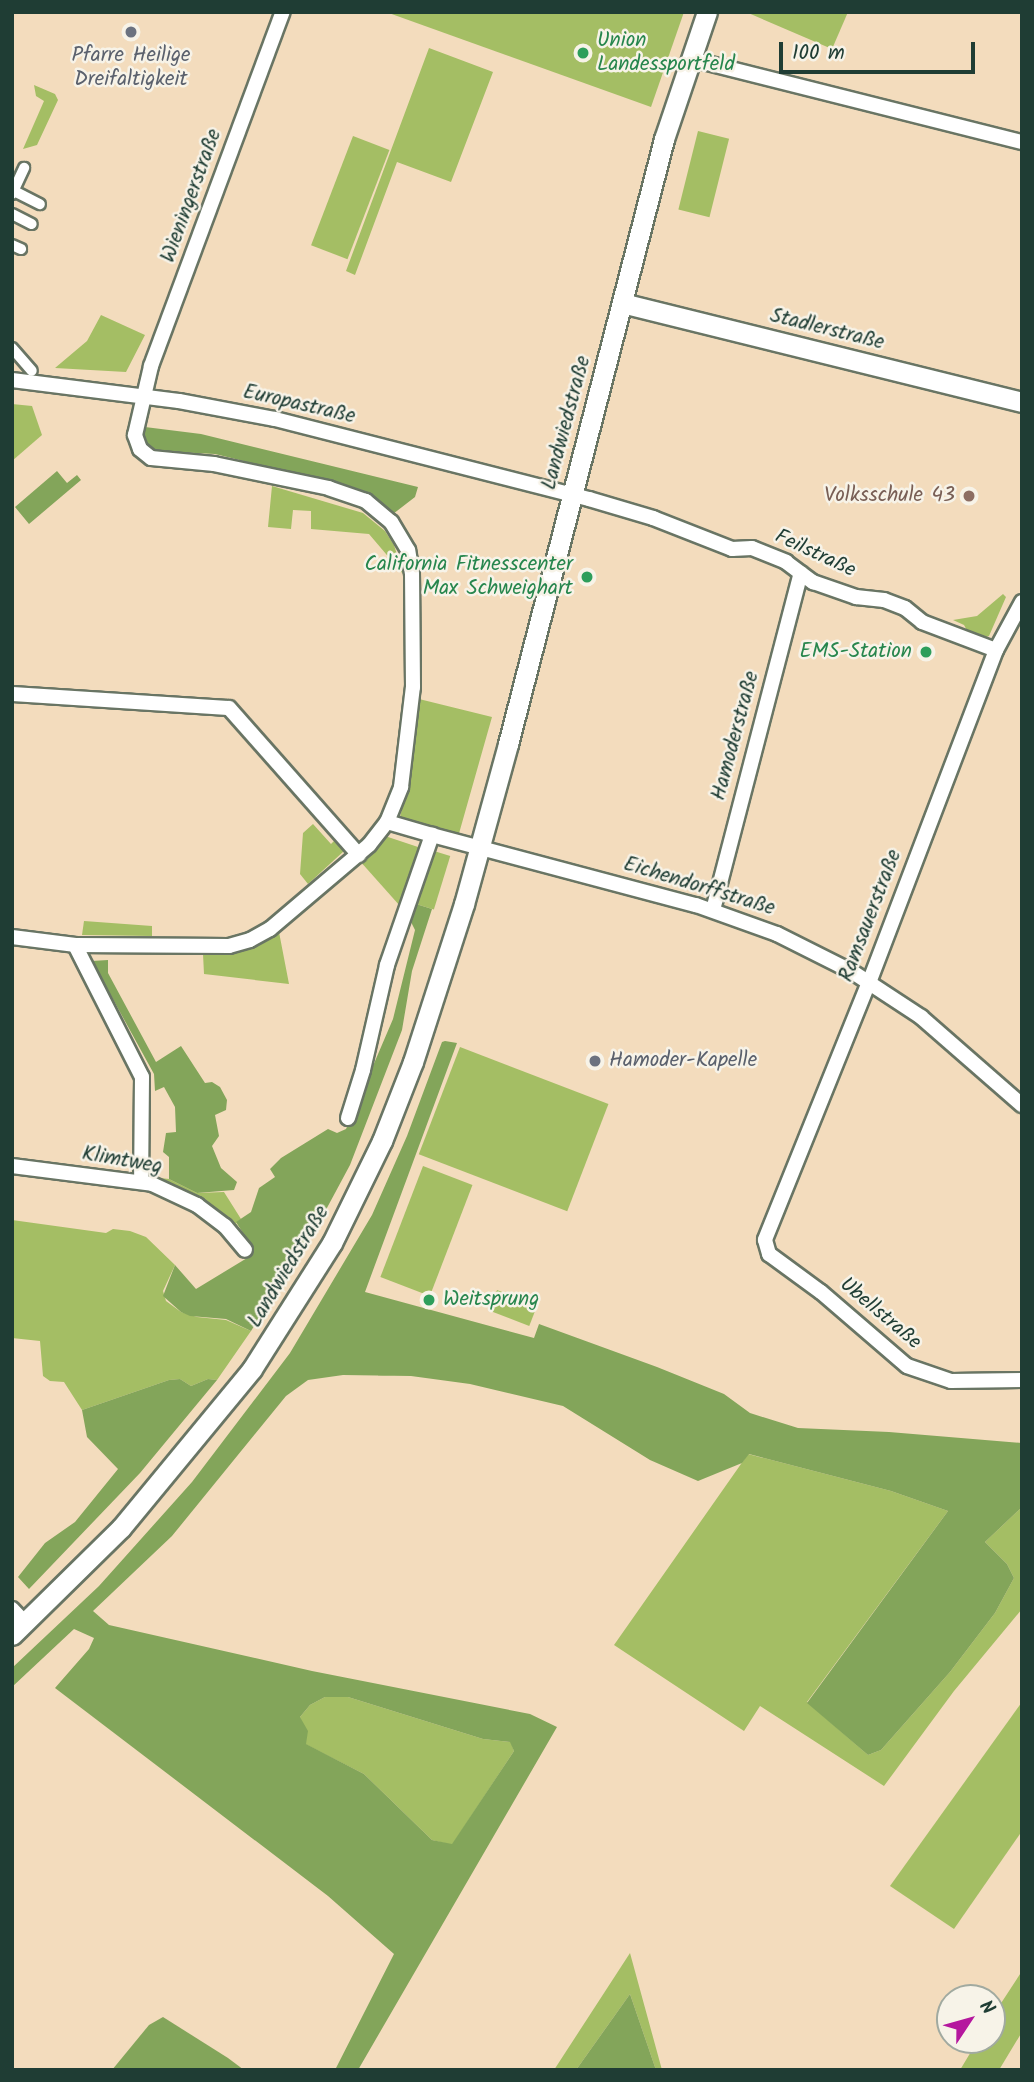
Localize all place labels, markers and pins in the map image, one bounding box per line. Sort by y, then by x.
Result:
marker: Pfarre Heilige Dreifaltigkeit [123,24,139,40]
place label: Union Landessportfeld [597,28,735,78]
place label: Pfarre Heilige Dreifaltigkeit [71,43,191,93]
marker: Union Landessportfeld [575,45,591,61]
place label: Volksschule 43 [824,483,955,509]
marker: Volksschule 43 [961,488,977,504]
place label: California Fitnesscenter Max Schweighart [364,552,573,602]
marker: California Fitnesscenter Max Schweighart [579,569,595,585]
place label: EMS-Station [799,639,912,665]
marker: EMS-Station [918,644,934,660]
place label: Hamoder-Kapelle [609,1048,757,1074]
marker: Hamoder-Kapelle [587,1053,603,1069]
place label: Weitsprung [443,1287,539,1313]
marker: Weitsprung [421,1292,437,1308]

